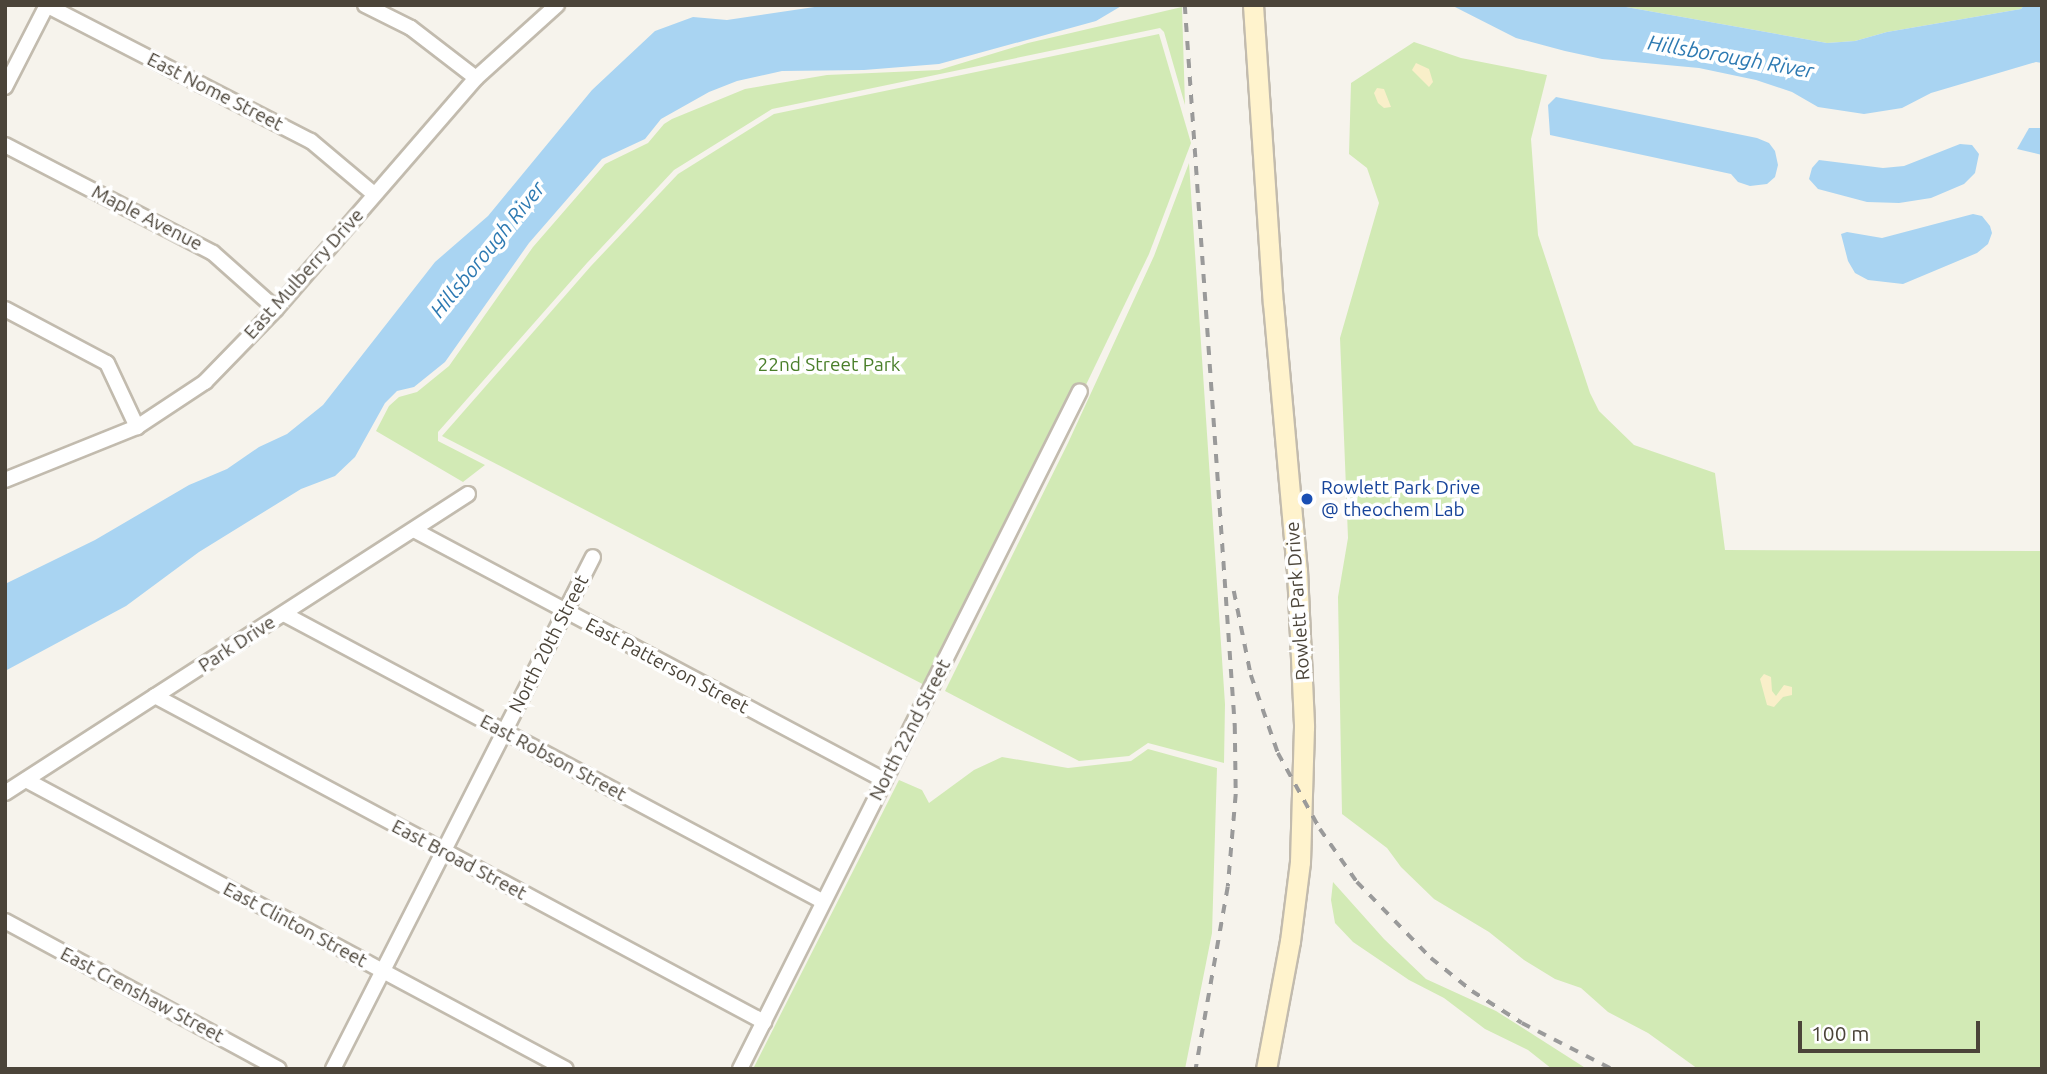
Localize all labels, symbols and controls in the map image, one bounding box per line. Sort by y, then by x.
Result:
water label: Hillsborough River [1646,29,1816,83]
street label: East Nome Street [143,48,287,136]
water label: Hillsborough River [424,176,550,322]
street label: Maple Avenue [88,180,206,256]
street label: East Mulberry Drive [239,204,369,344]
park label: 22nd Street Park [758,354,900,376]
place label: Rowlett Park Drive @ theochem Lab [1321,477,1480,521]
marker: Rowlett Park Drive @ theochem Lab [1299,491,1315,507]
street label: Rowlett Park Drive [1281,521,1315,681]
street label: North 20th Street [504,571,594,717]
street label: Park Drive [194,611,280,677]
street label: East Patterson Street [581,613,753,719]
street label: North 22nd Street [865,656,955,804]
street label: East Robson Street [476,710,630,806]
street label: East Broad Street [388,815,530,905]
street label: East Clinton Street [219,878,371,972]
street label: East Crenshaw Street [56,942,228,1048]
scale bar [1802,1007,1984,1052]
text: 100 m [1811,1021,1869,1045]

